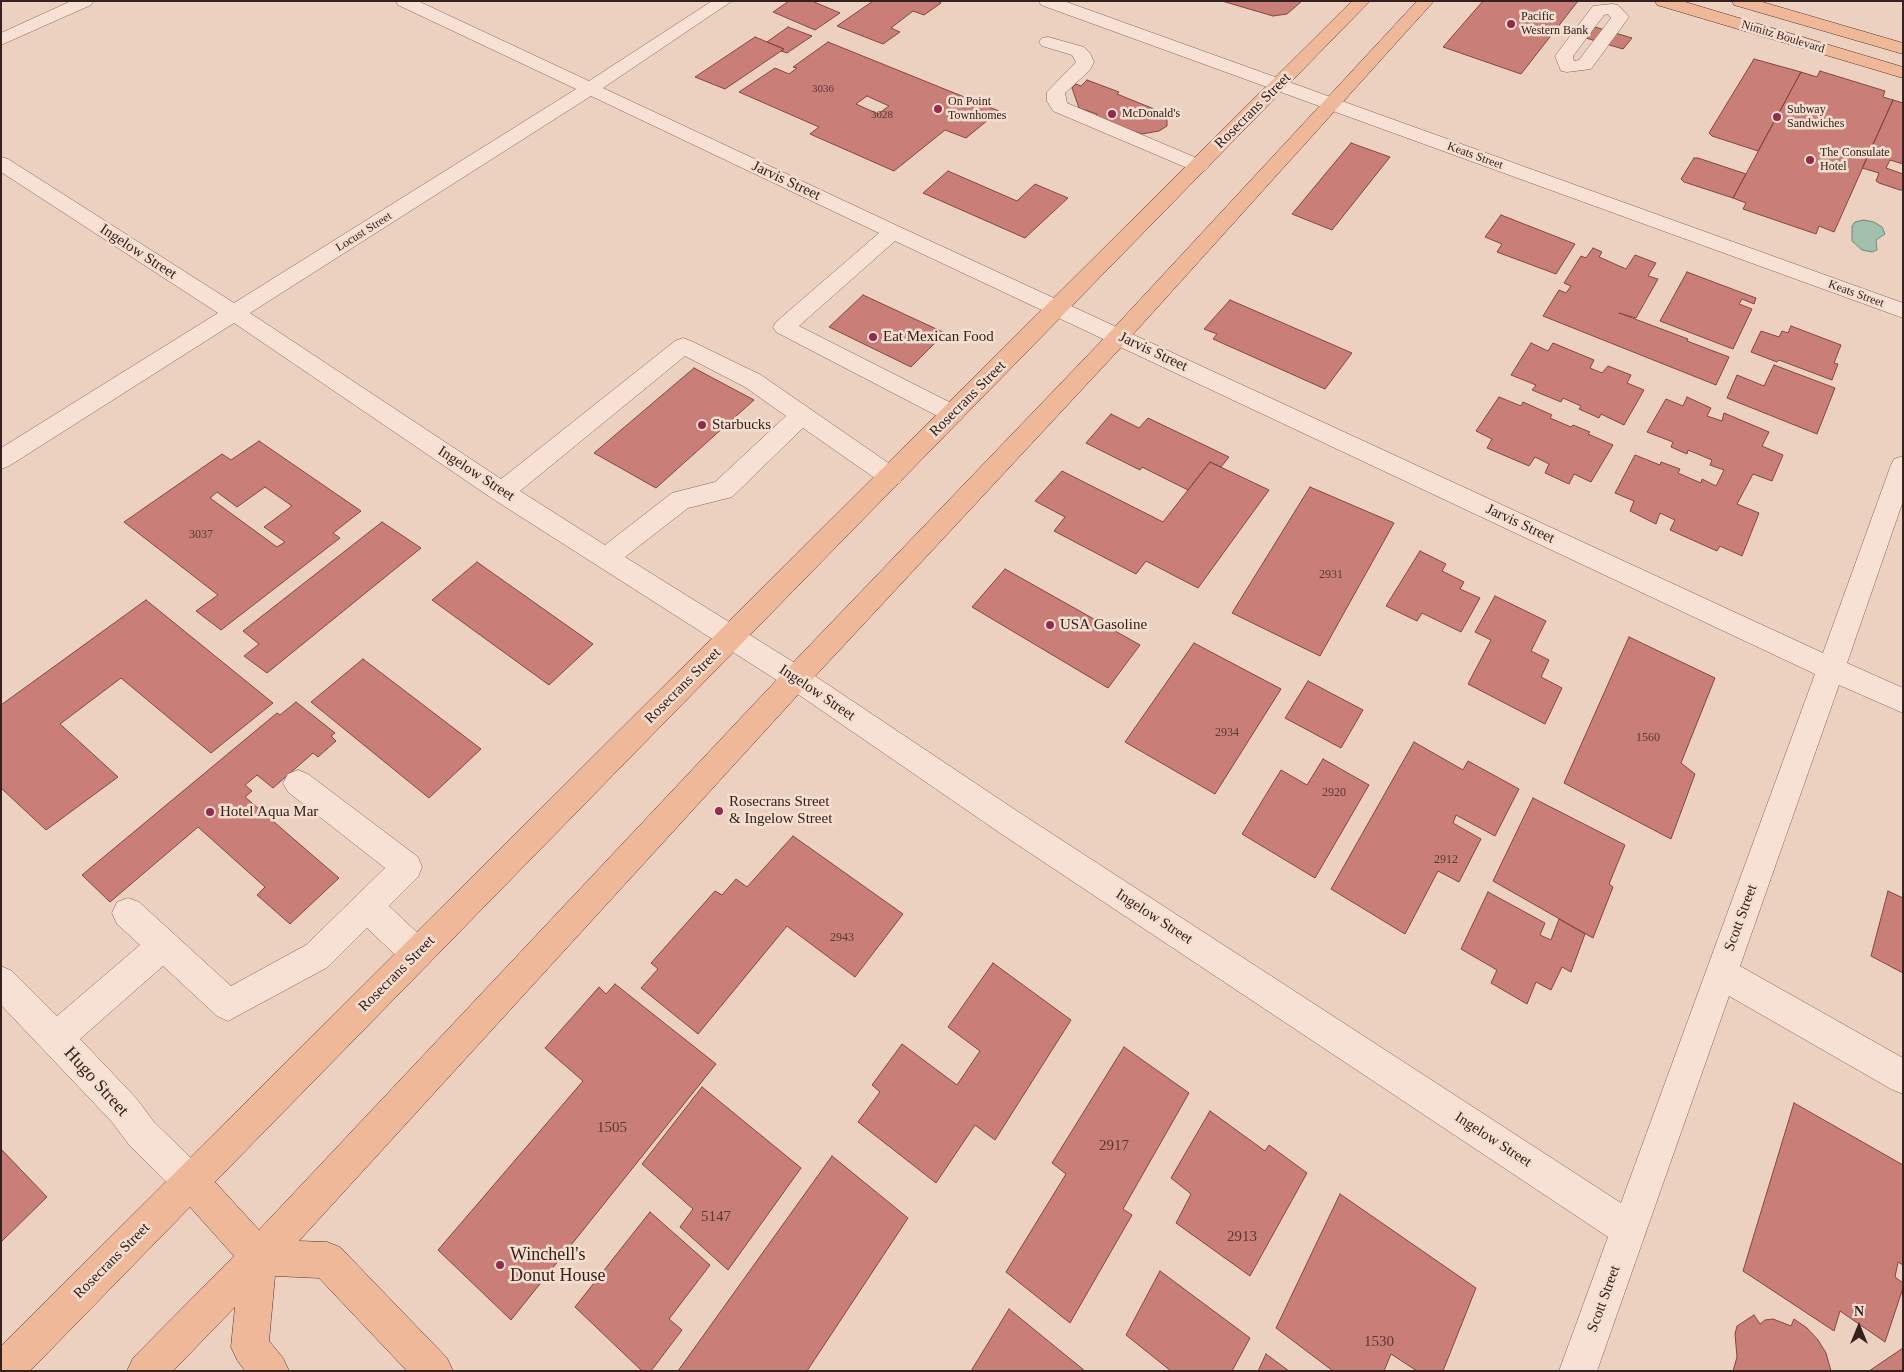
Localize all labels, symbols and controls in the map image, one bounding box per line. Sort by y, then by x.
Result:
place label: Pacific Western Bank [1521,10,1588,38]
street label: Nimitz Boulevard [1740,17,1826,57]
marker: Pacific Western Bank [1505,18,1517,30]
street label: Rosecrans Street [1211,69,1295,153]
house number: 3036 [812,82,834,96]
place label: On Point Townhomes [948,95,1006,123]
marker: On Point Townhomes [932,103,944,115]
place label: Subway Sandwiches [1787,103,1844,131]
place label: McDonald's [1122,107,1180,121]
house number: 3028 [871,108,893,122]
marker: McDonald's [1106,108,1118,120]
marker: Subway Sandwiches [1771,111,1783,123]
street label: Keats Street [1445,139,1505,173]
place label: The Consulate Hotel [1820,146,1890,174]
marker: The Consulate Hotel [1804,154,1816,166]
street label: Jarvis Street [749,157,823,205]
street label: Locust Street [333,209,395,255]
street label: Ingelow Street [96,221,180,283]
street label: Keats Street [1826,277,1886,311]
place label: Eat Mexican Food [883,328,994,346]
street label: Jarvis Street [1116,328,1190,376]
marker: Eat Mexican Food [867,331,879,343]
street label: Rosecrans Street [926,357,1010,441]
place label: Starbucks [712,416,771,434]
marker: Starbucks [696,419,708,431]
street label: Ingelow Street [434,443,518,505]
street label: Jarvis Street [1483,500,1557,548]
house number: 3037 [189,528,213,542]
house number: 2931 [1319,568,1343,582]
place label: USA Gasoline [1060,616,1147,634]
marker: USA Gasoline [1044,619,1056,631]
street label: Rosecrans Street [641,644,725,728]
street label: Ingelow Street [776,661,858,725]
house number: 2934 [1215,726,1239,740]
house number: 1560 [1636,731,1660,745]
house number: 2920 [1322,786,1346,800]
place label: Rosecrans Street & Ingelow Street [729,793,832,828]
place label: Hotel Aqua Mar [220,803,318,821]
marker: Rosecrans Street & Ingelow Street [713,805,725,817]
marker: Hotel Aqua Mar [204,806,216,818]
house number: 2912 [1434,853,1458,867]
street label: Scott Street [1721,882,1761,954]
street label: Ingelow Street [1112,886,1196,948]
house number: 2943 [830,931,854,945]
street label: Rosecrans Street [355,932,439,1016]
street label: Hugo Street [59,1043,133,1121]
street label: Ingelow Street [1451,1109,1535,1171]
house number: 1505 [597,1119,627,1137]
house number: 2917 [1099,1137,1129,1155]
house number: 5147 [701,1208,731,1226]
street label: Rosecrans Street [70,1219,154,1303]
house number: 2913 [1227,1228,1257,1246]
place label: Winchell's Donut House [510,1244,605,1286]
marker: Winchell's Donut House [494,1259,506,1271]
street label: Scott Street [1584,1263,1624,1335]
north arrow [1834,1302,1884,1352]
text: N [1854,1304,1864,1319]
house number: 1530 [1364,1333,1394,1351]

